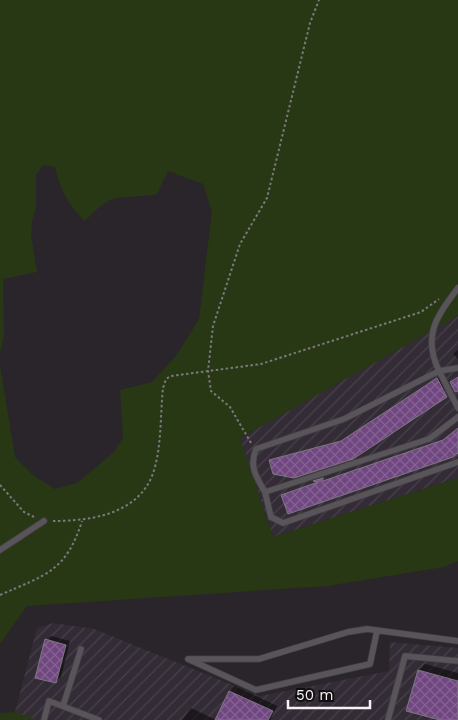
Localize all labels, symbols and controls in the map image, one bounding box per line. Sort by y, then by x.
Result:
scale bar [288,678,370,710]
text: 50 m [296,686,333,704]

